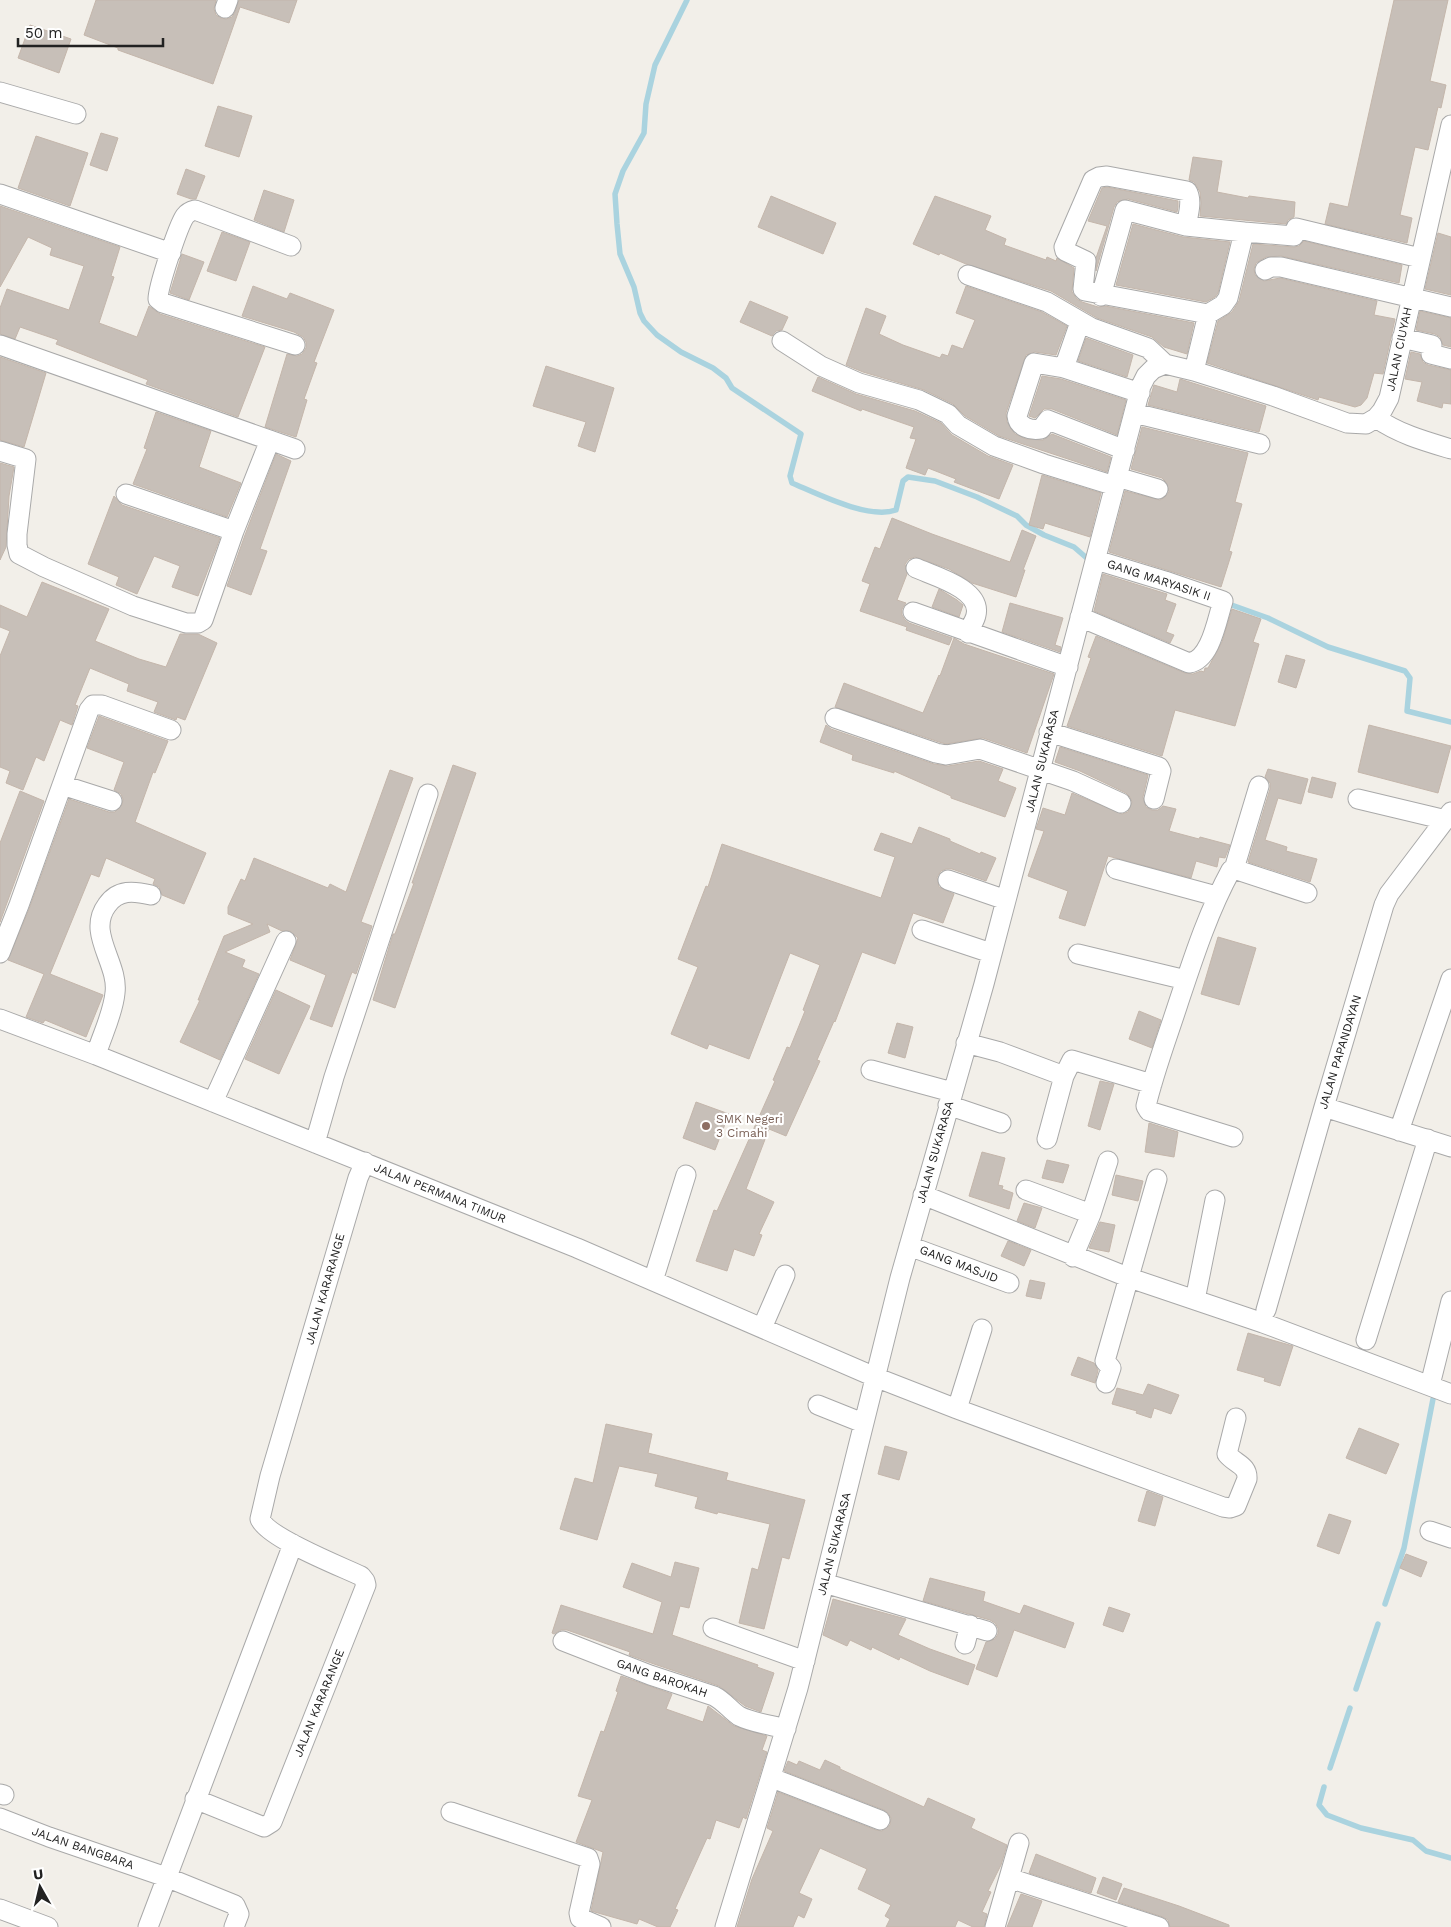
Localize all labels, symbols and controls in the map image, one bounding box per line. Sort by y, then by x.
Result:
scale bar [18,15,162,47]
text: 50 m [25,24,62,42]
street label: JALAN CIUYAH [1383,306,1415,392]
street label: GANG MARYASIK II [1105,557,1213,603]
street label: JALAN SUKARASA [1022,708,1062,814]
street label: JALAN PAPANDAYAN [1316,993,1364,1111]
street label: JALAN SUKARASA [914,1099,956,1205]
place label: SMK Negeri 3 Cimahi [716,1112,783,1140]
marker: SMK Negeri 3 Cimahi [700,1120,712,1132]
street label: JALAN PERMANA TIMUR [372,1160,508,1226]
street label: JALAN KARARANGE [302,1231,348,1346]
street label: GANG MASJID [918,1243,1000,1285]
street label: JALAN SUKARASA [814,1491,854,1597]
street label: JALAN KARARANGE [291,1647,347,1759]
street label: GANG BAROKAH [615,1656,709,1700]
street label: JALAN BANGBARA [30,1824,136,1872]
north arrow [15,1862,65,1912]
text: U [32,1866,44,1883]

